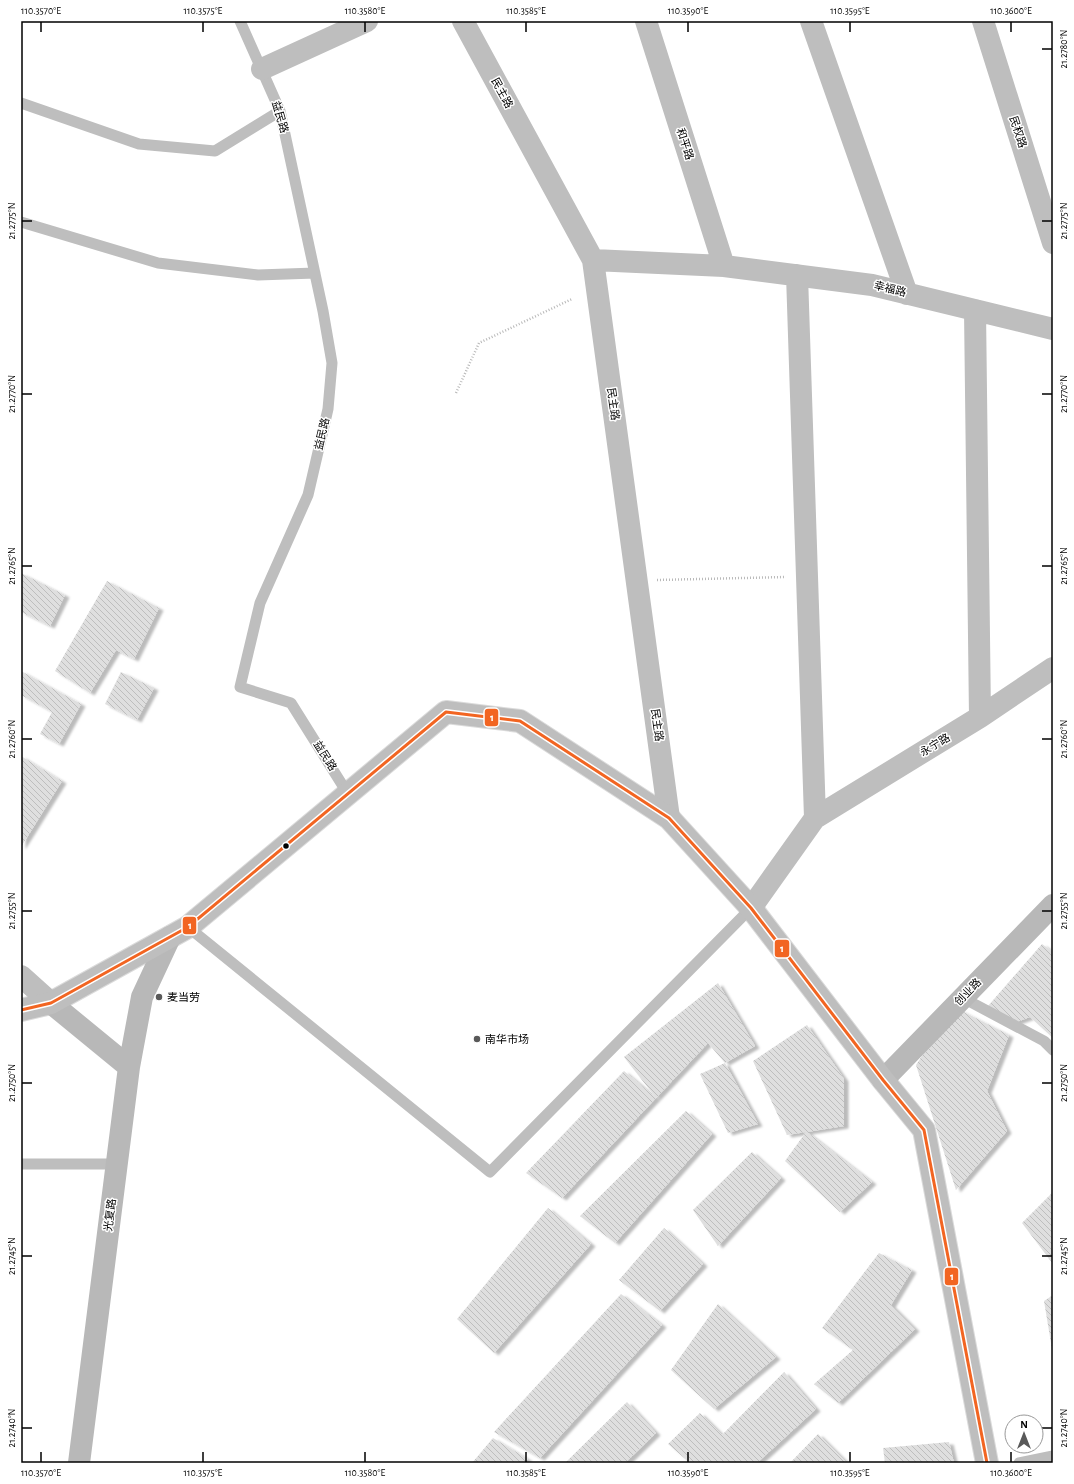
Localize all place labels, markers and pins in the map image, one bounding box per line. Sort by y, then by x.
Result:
unlabelled marker [281,841,291,851]
marker: 麦当劳 [154,992,164,1002]
place label: 麦当劳 [167,992,200,1003]
place label: 南华市场 [485,1033,529,1045]
marker: 南华市场 [472,1034,482,1044]

